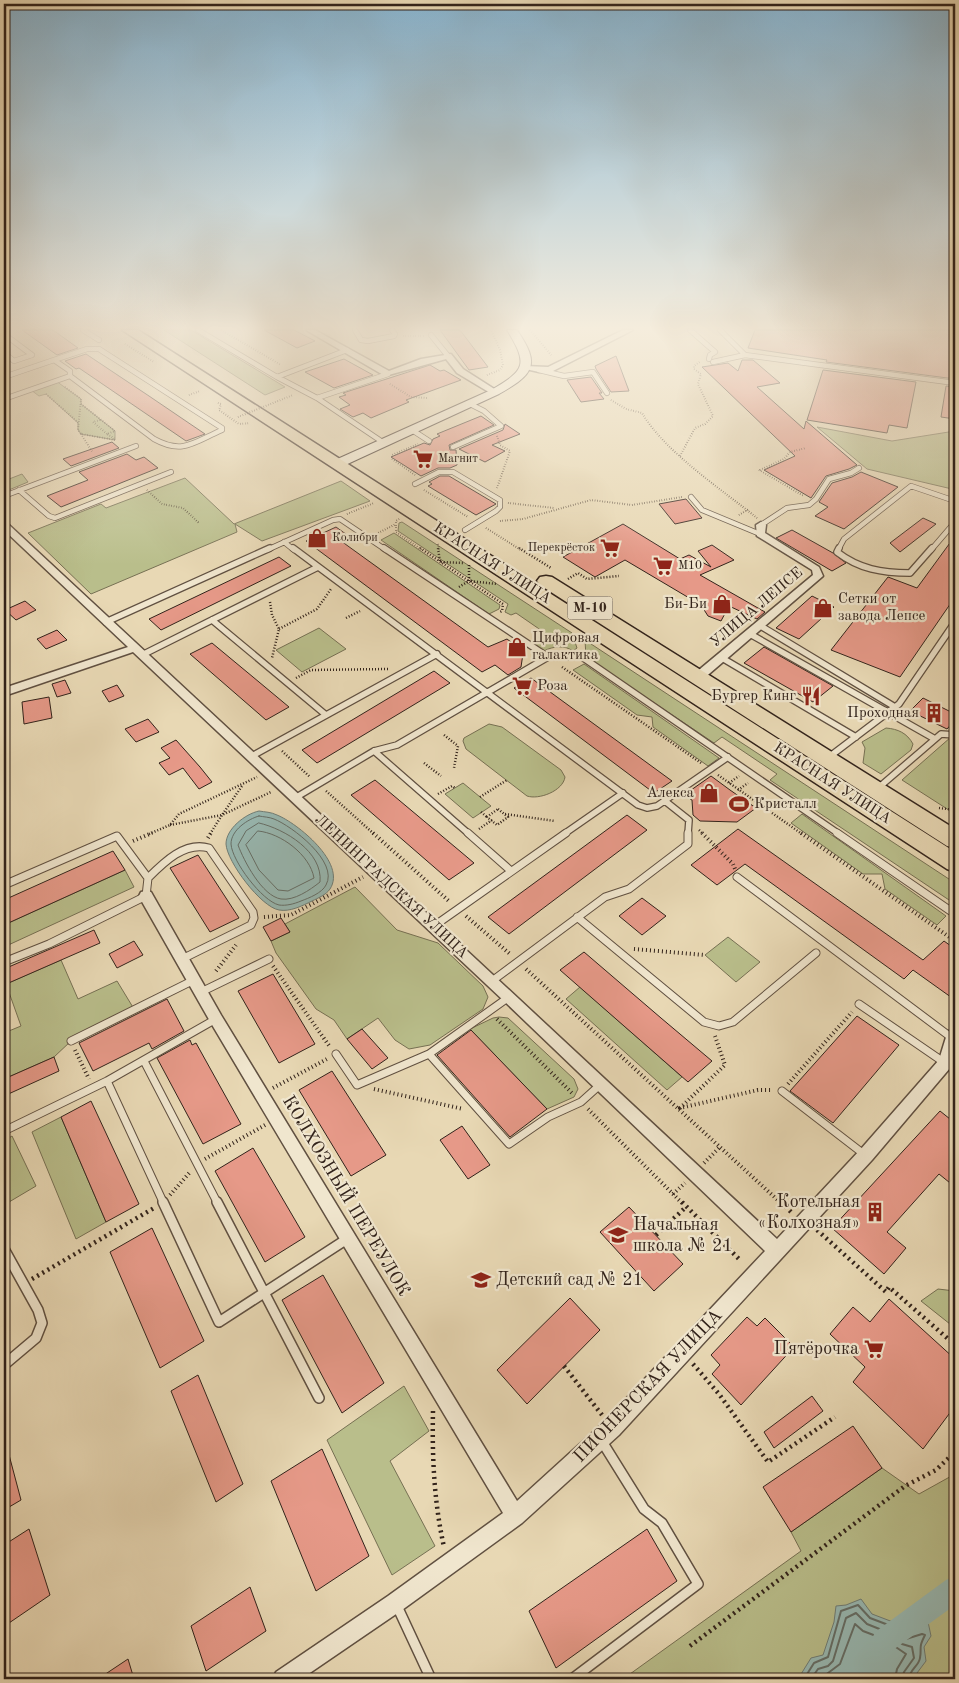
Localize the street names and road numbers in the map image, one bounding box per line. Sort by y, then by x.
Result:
street label: КРАСНАЯ УЛИЦА [431,521,554,608]
street label: УЛИЦА ЛЕПСЕ [708,565,806,651]
road number: М-10 [568,596,612,620]
street label: КРАСНАЯ УЛИЦА [771,741,894,828]
street label: ЛЕНИНГРАДСКАЯ УЛИЦА [312,812,471,962]
street label: КОЛХОЗНЫЙ ПЕРЕУЛОК [279,1091,416,1299]
street label: ПИОНЕРСКАЯ УЛИЦА [570,1306,726,1466]

